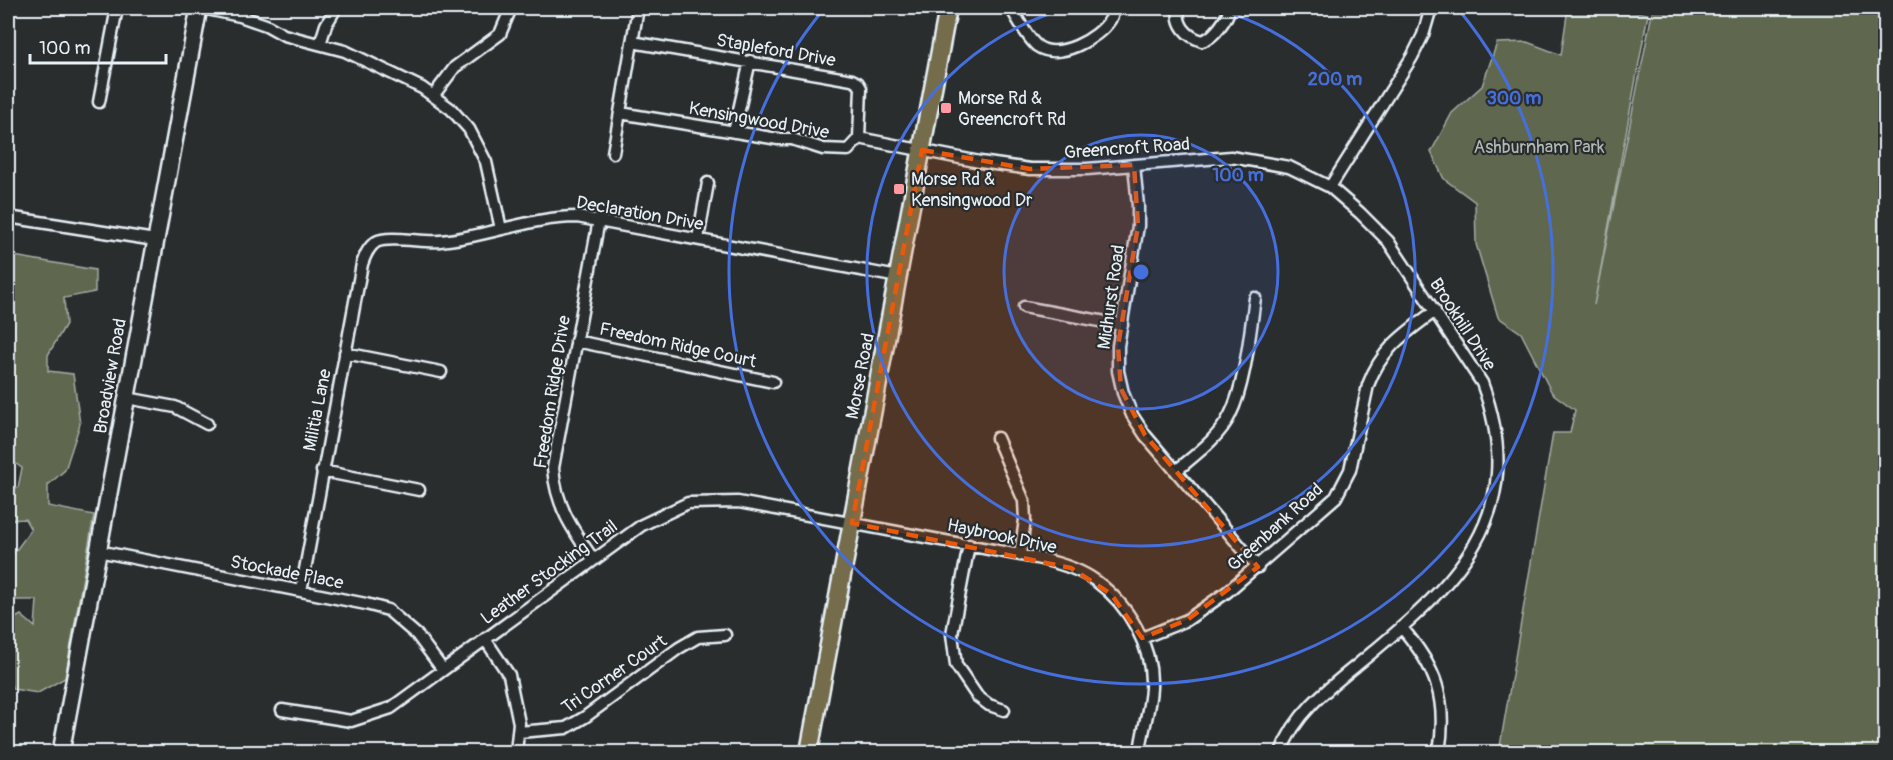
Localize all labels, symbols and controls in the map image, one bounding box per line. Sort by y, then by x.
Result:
scale bar [30,27,166,65]
street label: Stapleford Drive [714,29,838,72]
text: 100 m [39,37,91,60]
text: 200 m [1308,68,1362,91]
place label: Morse Rd & Greencroft Rd [958,87,1066,131]
text: 300 m [1487,87,1541,110]
street label: Kensingwood Drive [687,97,831,144]
marker: Morse Rd & Greencroft Rd [939,101,953,115]
street label: Greencroft Road [1063,133,1191,164]
park label: Ashburnham Park [1474,136,1605,159]
text: 100 m [1212,164,1264,187]
place label: Morse Rd & Kensingwood Dr [911,168,1033,212]
marker: Morse Rd & Kensingwood Dr [892,182,906,196]
street label: Declaration Drive [575,191,705,236]
street label: Midhurst Road [1093,243,1130,351]
centre of rings [1131,262,1151,282]
street label: Brookhill Drive [1424,274,1501,375]
street label: Freedom Ridge Drive [529,314,576,470]
street label: Broadview Road [89,317,132,436]
street label: Freedom Ridge Court [597,318,759,374]
street label: Morse Road [841,331,880,421]
street label: Militia Lane [298,367,337,453]
street label: Greenbank Road [1223,478,1328,576]
street label: Haybrook Drive [945,514,1059,559]
street label: Leather Stocking Trail [476,515,622,630]
street label: Stockade Place [228,550,346,595]
street label: Tri Corner Court [557,629,672,719]

